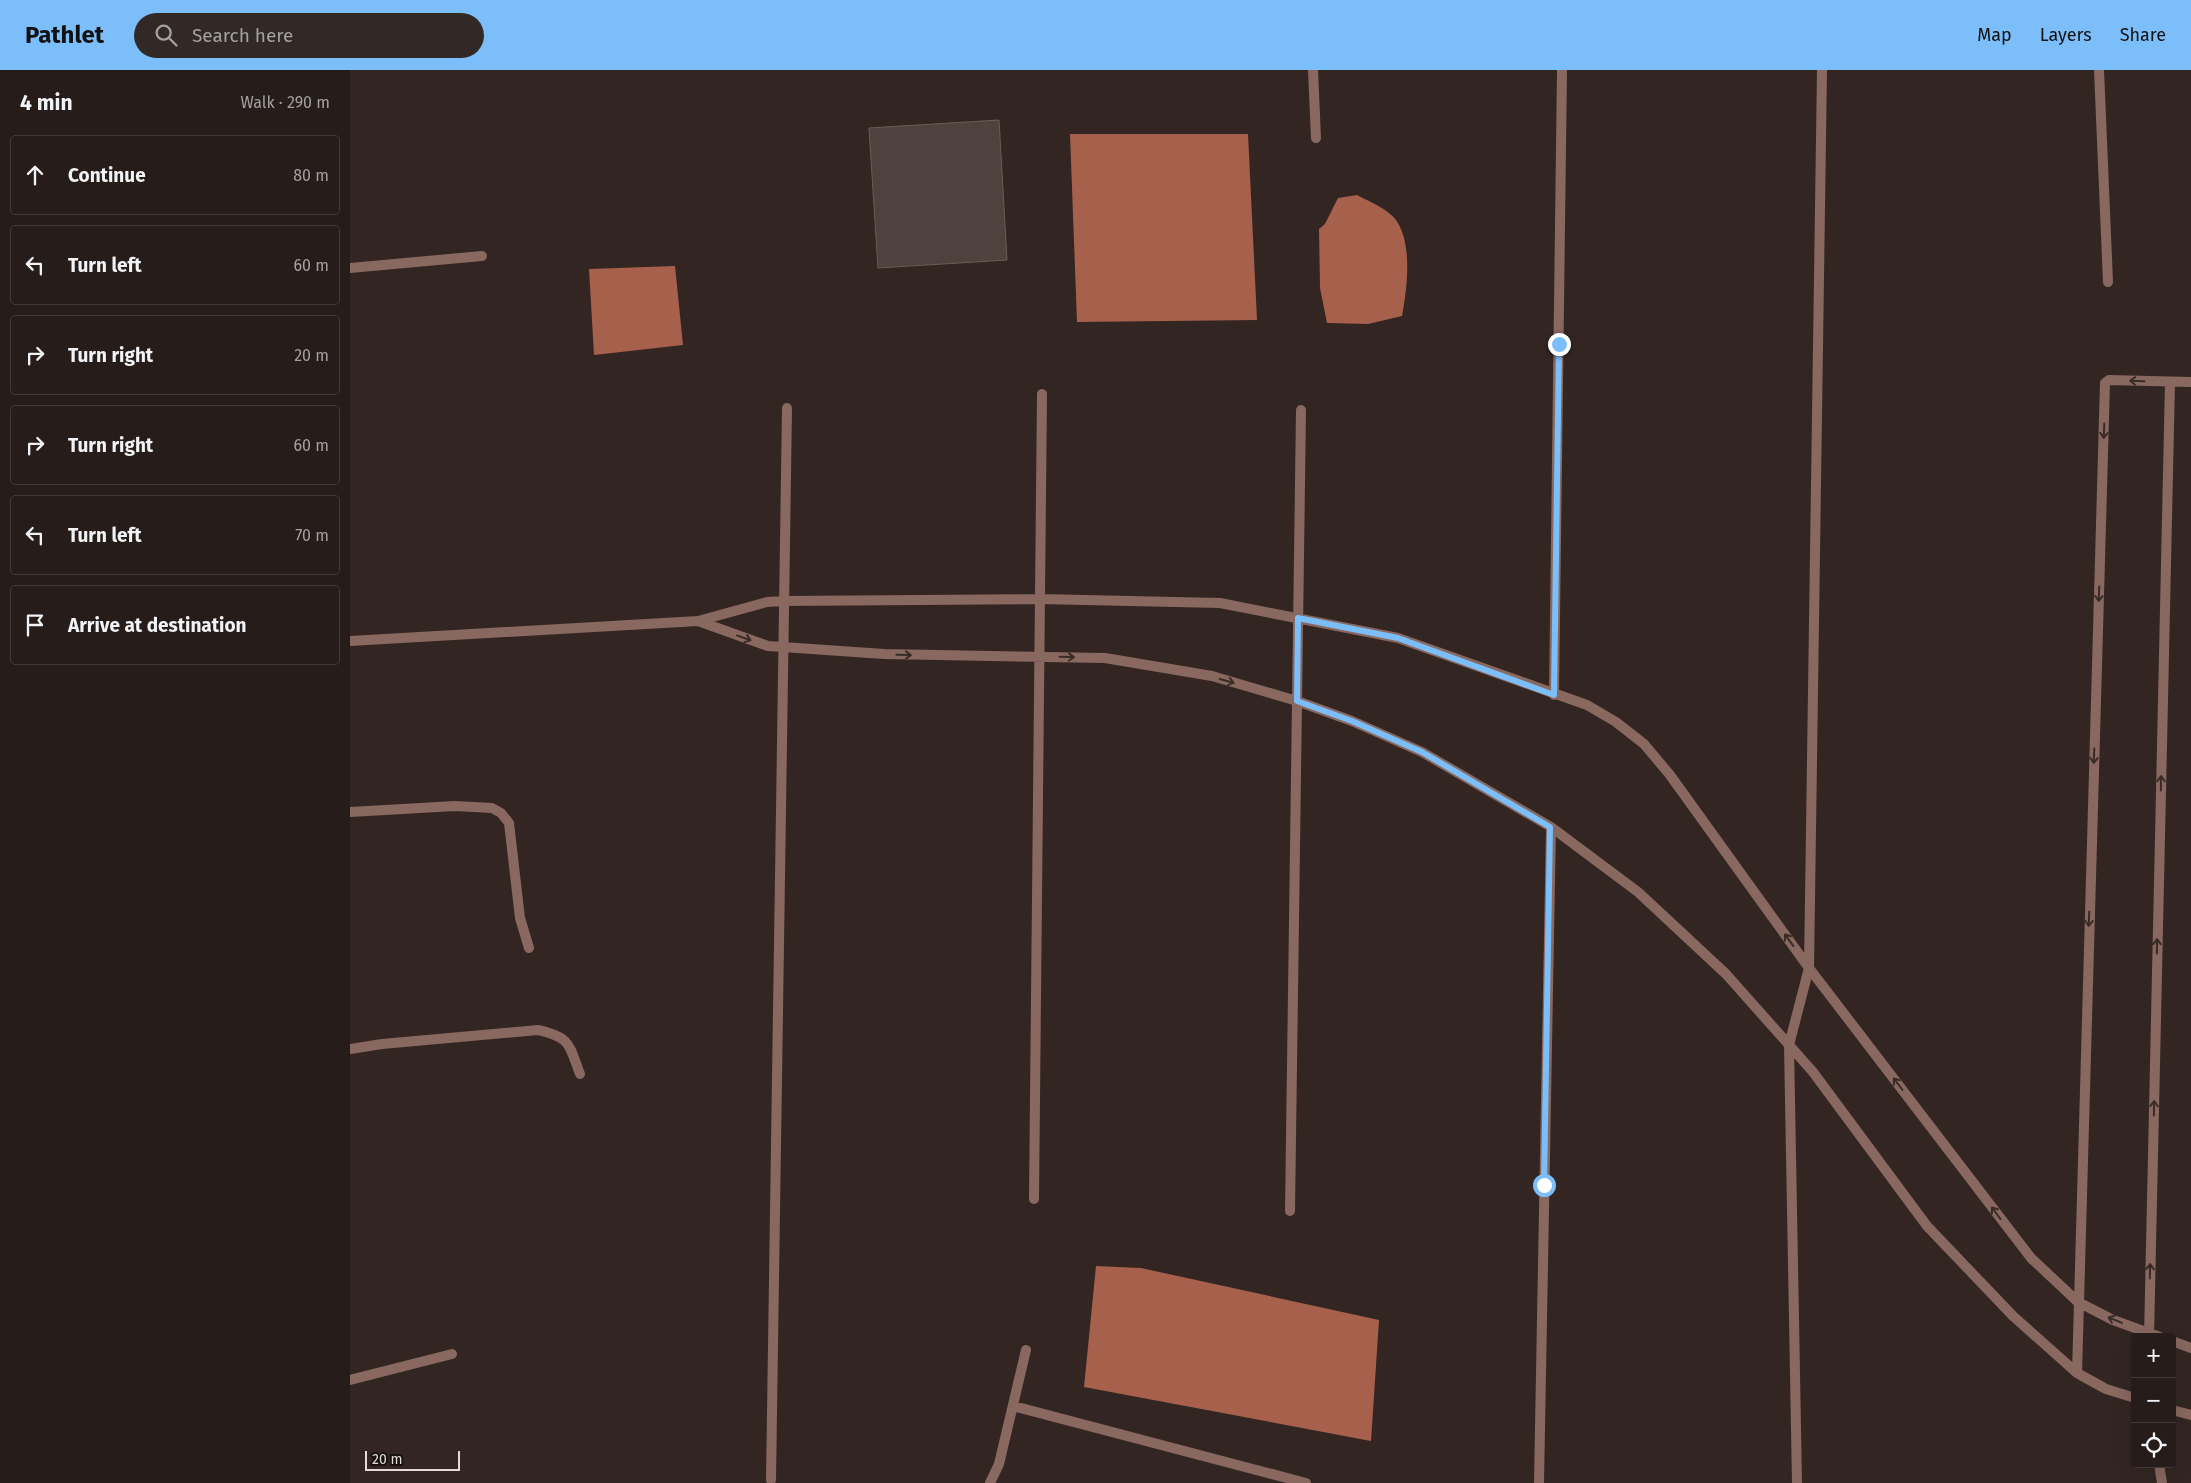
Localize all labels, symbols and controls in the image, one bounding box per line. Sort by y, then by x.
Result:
search box [134,13,484,58]
text: Pathlet [25,21,104,49]
icon: search [152,21,180,49]
text: Search here [192,24,293,47]
text: Map [1977,24,2012,46]
text: Layers [2040,24,2092,46]
text: Share [2120,24,2166,46]
text: 4 min [20,90,73,116]
text: Walk · 290 m [240,93,330,112]
icon: ahead [21,161,49,189]
text: Continue [68,164,146,187]
text: 80 m [293,166,329,185]
icon: left [21,251,49,279]
text: Turn left [68,254,142,277]
text: 60 m [294,256,329,275]
route end [1548,333,1571,356]
icon: right [21,341,49,369]
text: Turn right [68,344,153,367]
text: 20 m [294,346,329,365]
one-way arrow [2129,376,2146,386]
one-way arrow [2099,423,2109,439]
icon: right [21,431,49,459]
text: Turn right [68,434,153,457]
text: 60 m [294,436,329,455]
icon: left [21,521,49,549]
text: Turn left [68,524,142,547]
text: 70 m [295,526,329,545]
one-way arrow [2094,585,2104,601]
icon: arrive [21,611,49,639]
text: Arrive at destination [68,614,247,637]
one-way arrow [735,634,751,643]
one-way arrow [896,650,912,660]
one-way arrow [1059,653,1075,662]
one-way arrow [1219,676,1235,686]
one-way arrow [2089,748,2099,764]
one-way arrow [2156,775,2166,792]
one-way arrow [2085,910,2094,926]
one-way arrow [1784,933,1794,947]
one-way arrow [2153,938,2162,954]
one-way arrow [1892,1078,1903,1091]
one-way arrow [2149,1100,2159,1116]
route start [1533,1174,1556,1197]
one-way arrow [1991,1206,2001,1220]
one-way arrow [2146,1263,2155,1279]
one-way arrow [2108,1315,2123,1324]
map controls [2131,1333,2176,1468]
button: + [2131,1333,2176,1378]
button: − [2131,1378,2176,1423]
button: locate [2131,1423,2176,1468]
scale bar [365,1448,460,1471]
text: 20 m [372,1451,402,1468]

